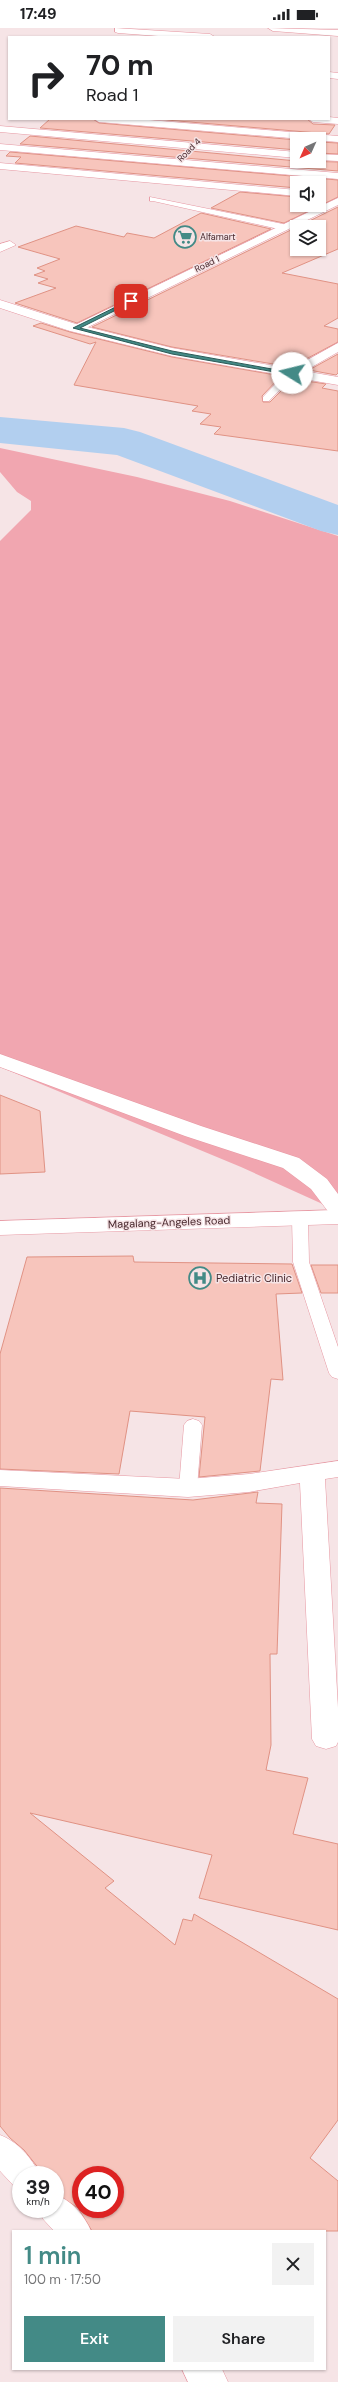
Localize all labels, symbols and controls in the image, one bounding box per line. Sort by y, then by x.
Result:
text: 17:49 [20,4,57,24]
text: 70 m [86,47,154,84]
icon: right [20,52,72,104]
text: Road 1 [86,83,138,107]
north arrow [290,132,326,168]
map controls [290,132,326,256]
street label: Road 4 [175,135,204,164]
button: sound [290,176,326,212]
button: layers [290,220,326,256]
supermarket icon: Alfamart [172,224,198,250]
place label: Alfamart [200,231,236,243]
street label: Road 1 [193,253,222,275]
pin [114,284,148,318]
icon: arrive [120,290,142,312]
position arrow [271,352,313,394]
street label: Magalang-Angeles Road [108,1213,231,1231]
hospital icon: Pediatric Clinic [187,1265,213,1291]
place label: Pediatric Clinic [216,1271,292,1285]
speed limit sign: 40 [72,2166,124,2218]
text: 39 [26,2174,50,2200]
text: km/h [26,2195,50,2208]
text: 1 min [24,2240,81,2271]
button: close [272,2243,314,2285]
text: 100 m · 17:50 [24,2271,101,2288]
button: Exit [24,2316,165,2362]
button: Share [173,2316,314,2362]

